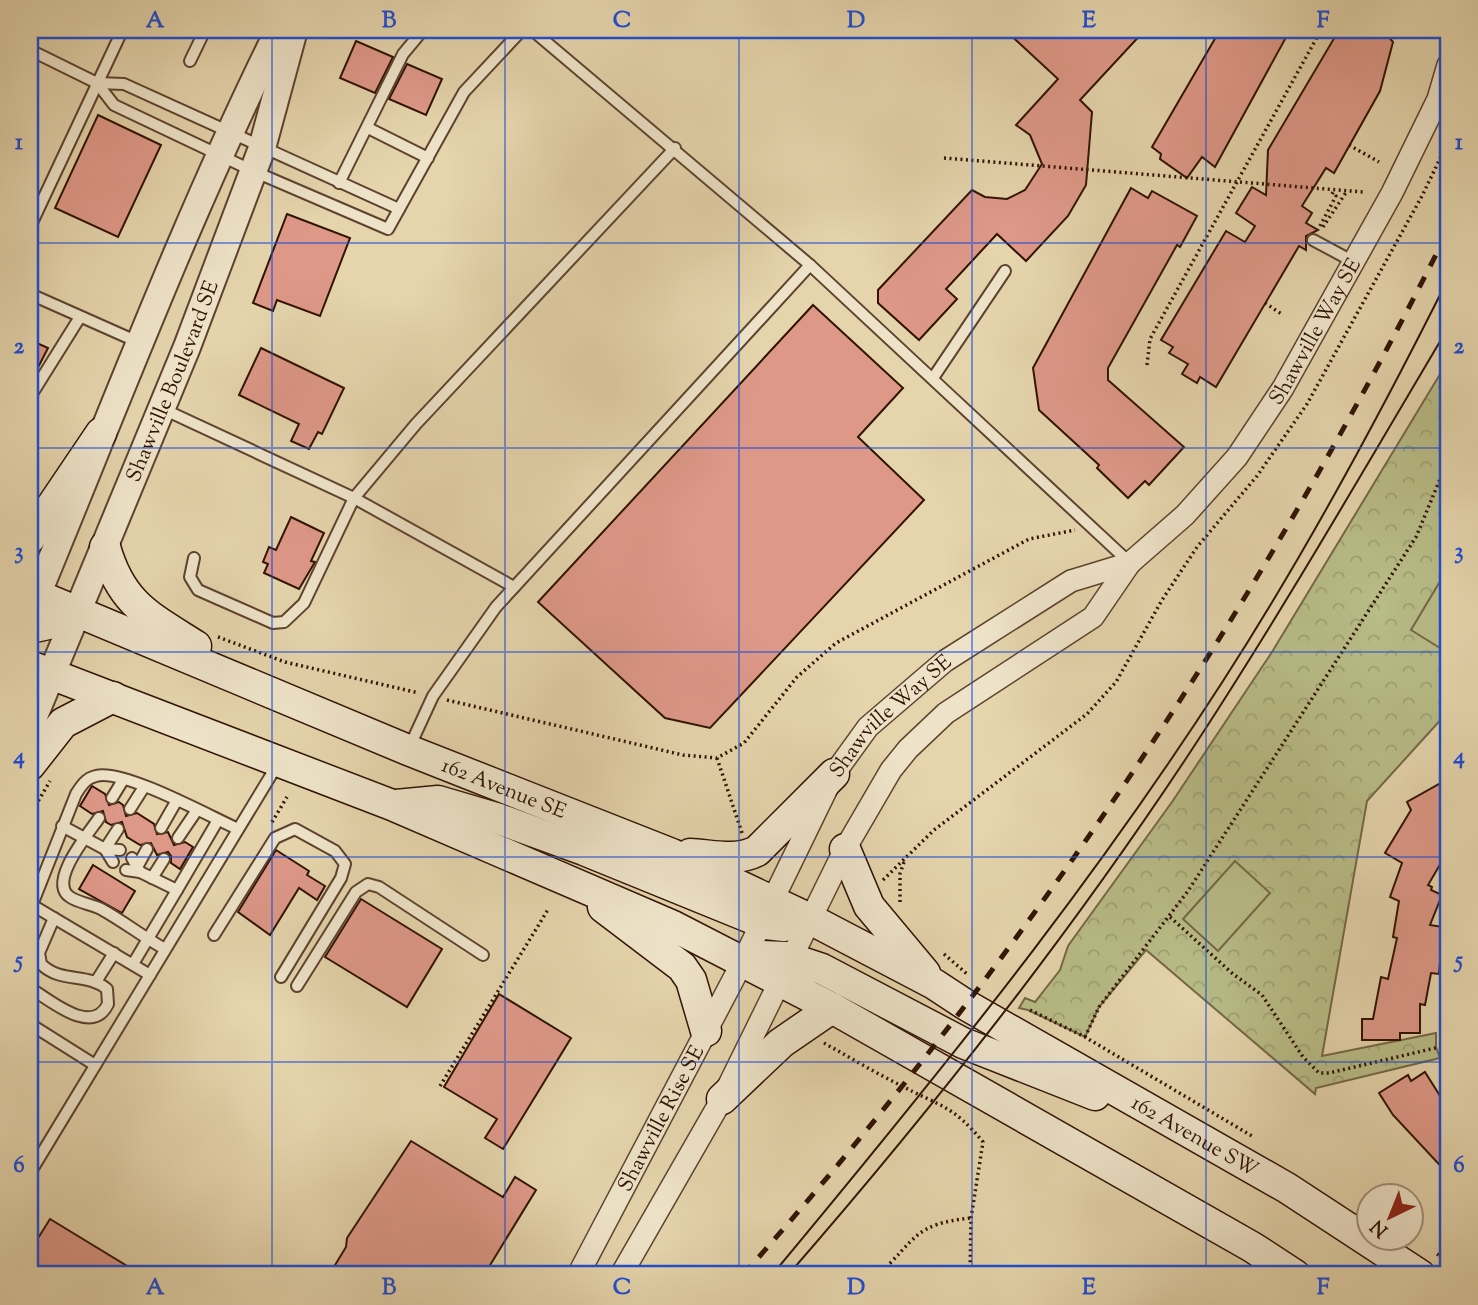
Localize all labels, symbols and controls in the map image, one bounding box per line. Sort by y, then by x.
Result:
text: A [146,5,165,38]
text: B [382,5,397,38]
text: C [613,5,631,38]
text: D [847,5,865,38]
text: E [1082,5,1096,38]
text: F [1317,5,1330,38]
text: 1 [15,127,23,160]
text: 1 [1455,127,1463,160]
street label: Shawville Way SE [1263,253,1370,412]
street label: Shawville Boulevard SE [120,277,228,487]
text: 2 [14,331,25,364]
text: 2 [1454,331,1465,364]
text: 3 [14,536,24,569]
text: 3 [1454,536,1464,569]
street label: Shawville Way SE [823,648,959,785]
text: 4 [12,741,25,774]
text: 4 [1452,741,1465,774]
street label: 162 Avenue SE [437,752,570,828]
text: 5 [13,945,23,978]
text: 5 [1453,945,1463,978]
street label: Shawville Rise SE [611,1040,713,1198]
street label: 162 Avenue SW [1125,1089,1263,1186]
text: 6 [13,1150,25,1183]
text: 6 [1453,1150,1465,1183]
north arrow [1356,1182,1426,1252]
text: N [1365,1213,1395,1243]
text: A [146,1272,165,1305]
text: B [382,1272,397,1305]
text: C [613,1272,631,1305]
text: D [847,1272,865,1305]
text: E [1082,1272,1096,1305]
text: F [1317,1272,1330,1305]

